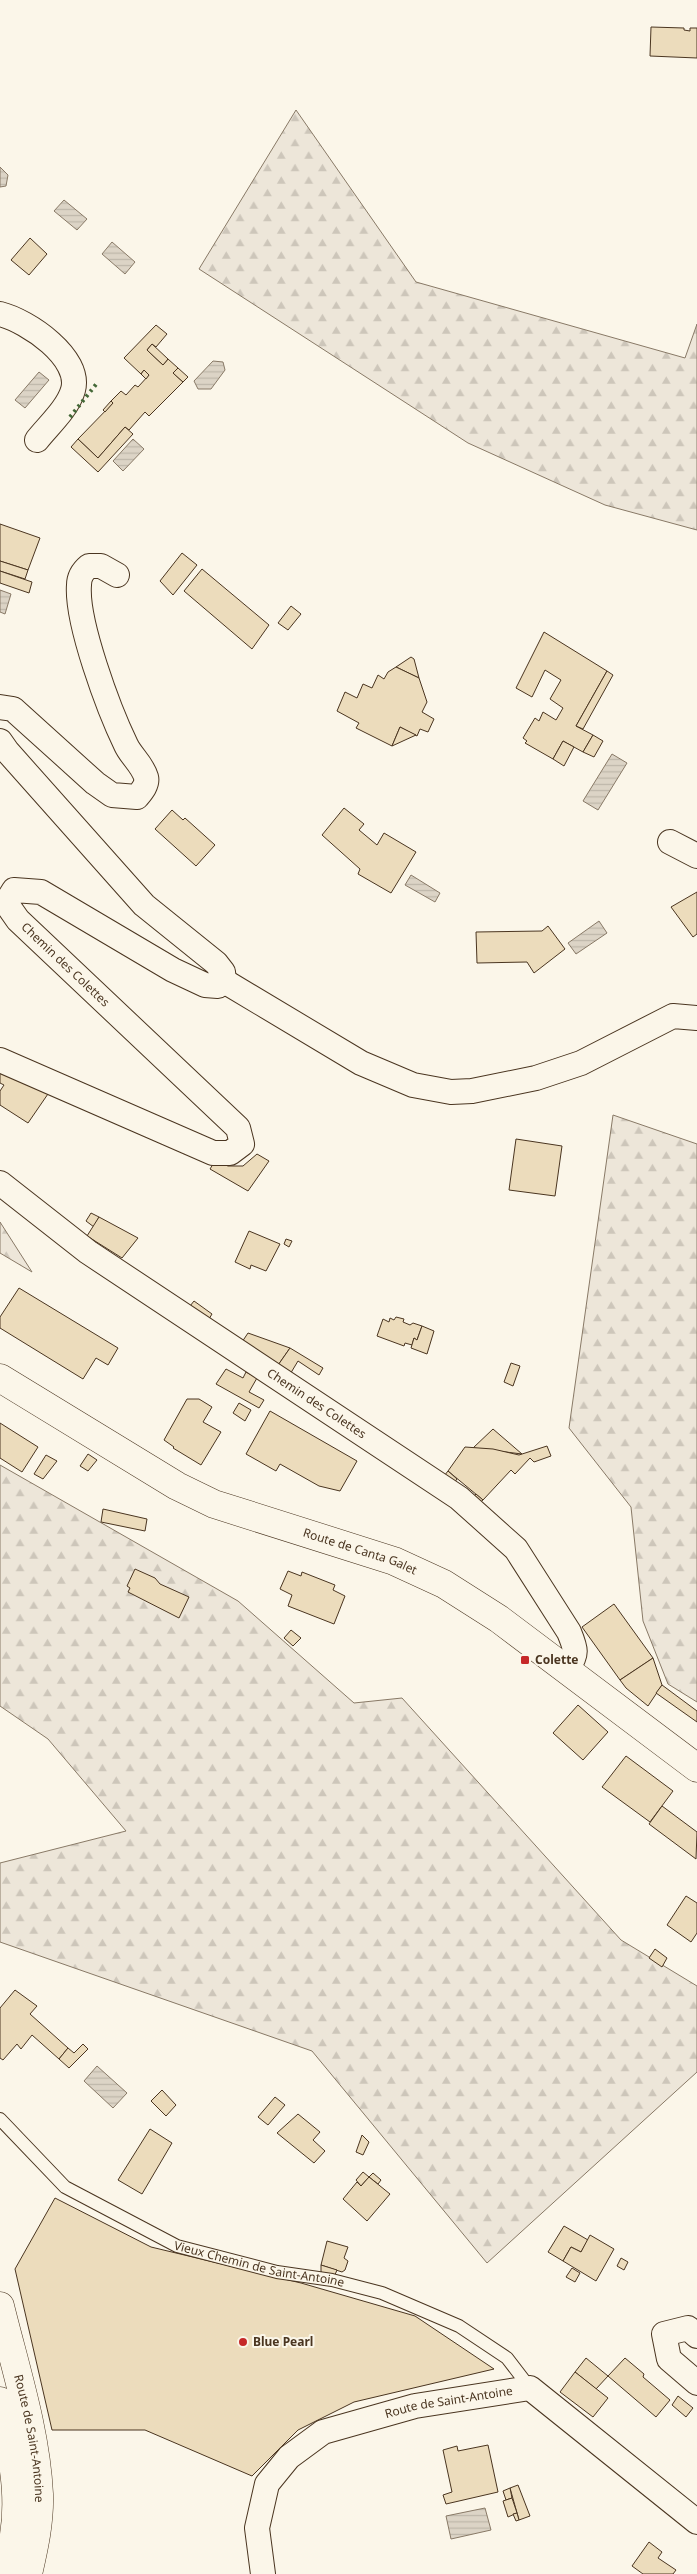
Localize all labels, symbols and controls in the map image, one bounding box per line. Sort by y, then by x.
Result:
street label: Chemin des Colettes [18,918,114,1010]
street label: Chemin des Colettes [264,1364,370,1442]
street label: Route de Canta Galet [301,1524,421,1579]
place label: Colette [535,1651,579,1668]
marker: Colette [519,1654,531,1666]
street label: Vieux Chemin de Saint-Antoine [172,2237,347,2291]
place label: Blue Pearl [253,2333,313,2350]
marker: Blue Pearl [237,2336,249,2348]
street label: Route de Saint-Antoine [10,2373,48,2503]
street label: Route de Saint-Antoine [383,2382,514,2422]

